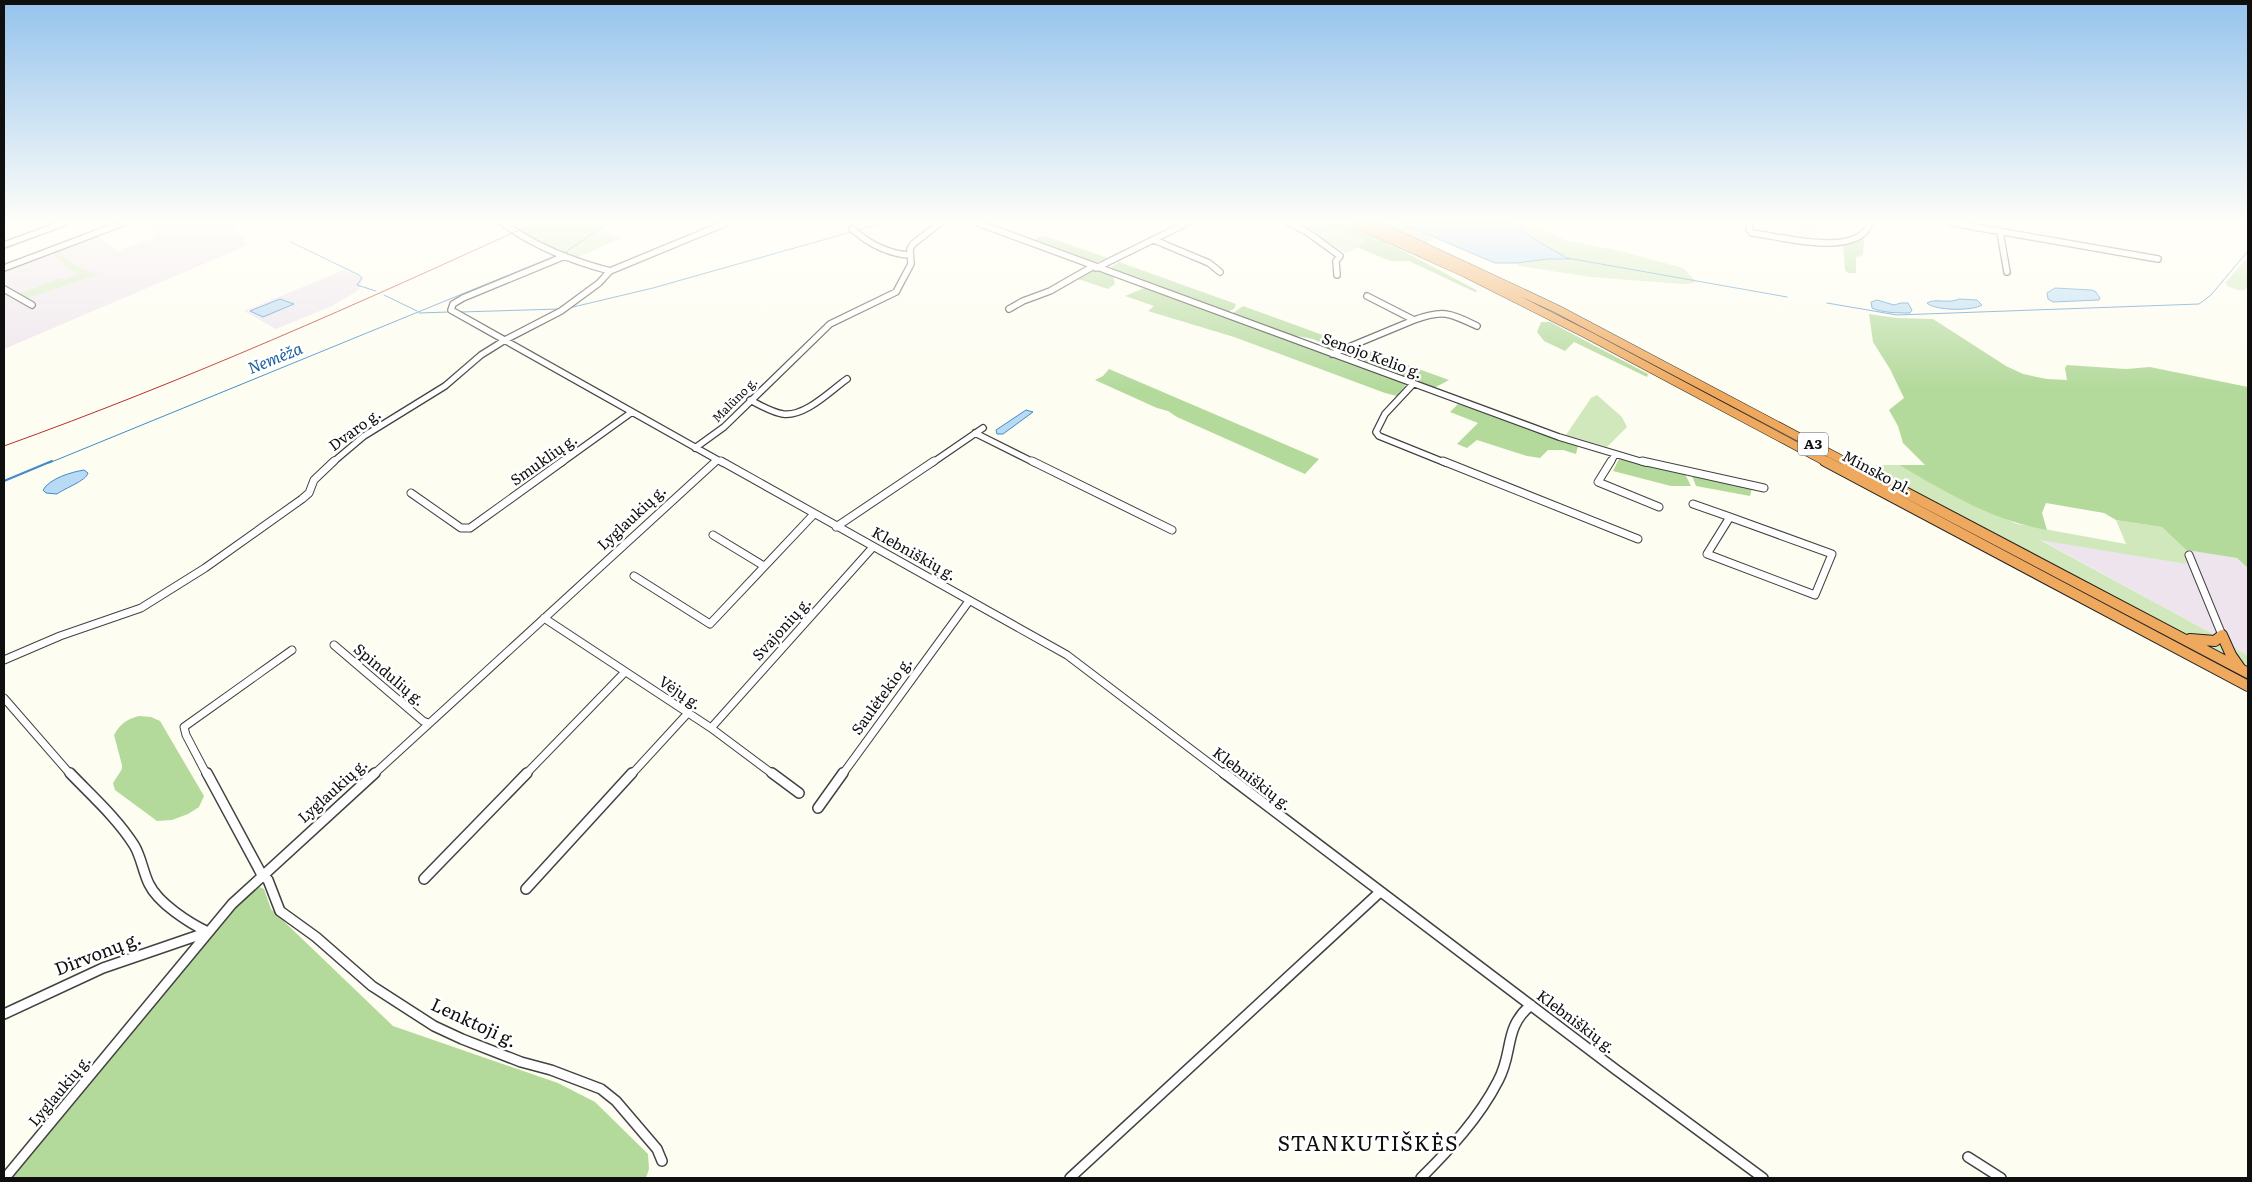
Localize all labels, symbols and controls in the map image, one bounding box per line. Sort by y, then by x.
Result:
street label: Senojo Kelio g. [1319,326,1426,383]
water label: Nemėža [244,335,306,379]
street label: Malūno g. [708,373,761,426]
street label: Dvaro g. [323,402,385,456]
street label: Smuklių g. [505,427,581,490]
road number: A3 [1798,432,1828,456]
street label: Minsko pl. [1839,444,1917,500]
street label: Lyglaukių g. [591,479,671,555]
street label: Klebniškių g. [868,520,961,586]
street label: Svajonių g. [746,591,816,665]
street label: Spindulių g. [349,637,431,711]
street label: Saulėtekio g. [845,651,917,739]
street label: Vėjų g. [655,669,707,715]
street label: Klebniškių g. [1208,740,1297,815]
street label: Lyglaukių g. [292,752,372,828]
street label: Dirvonų g. [50,924,145,982]
street label: Klebniškių g. [1532,983,1621,1058]
street label: Lenktoji g. [427,990,522,1053]
street label: Lyglaukių g. [22,1049,96,1131]
district label: STANKUTIŠKĖS [1277,1126,1459,1157]

